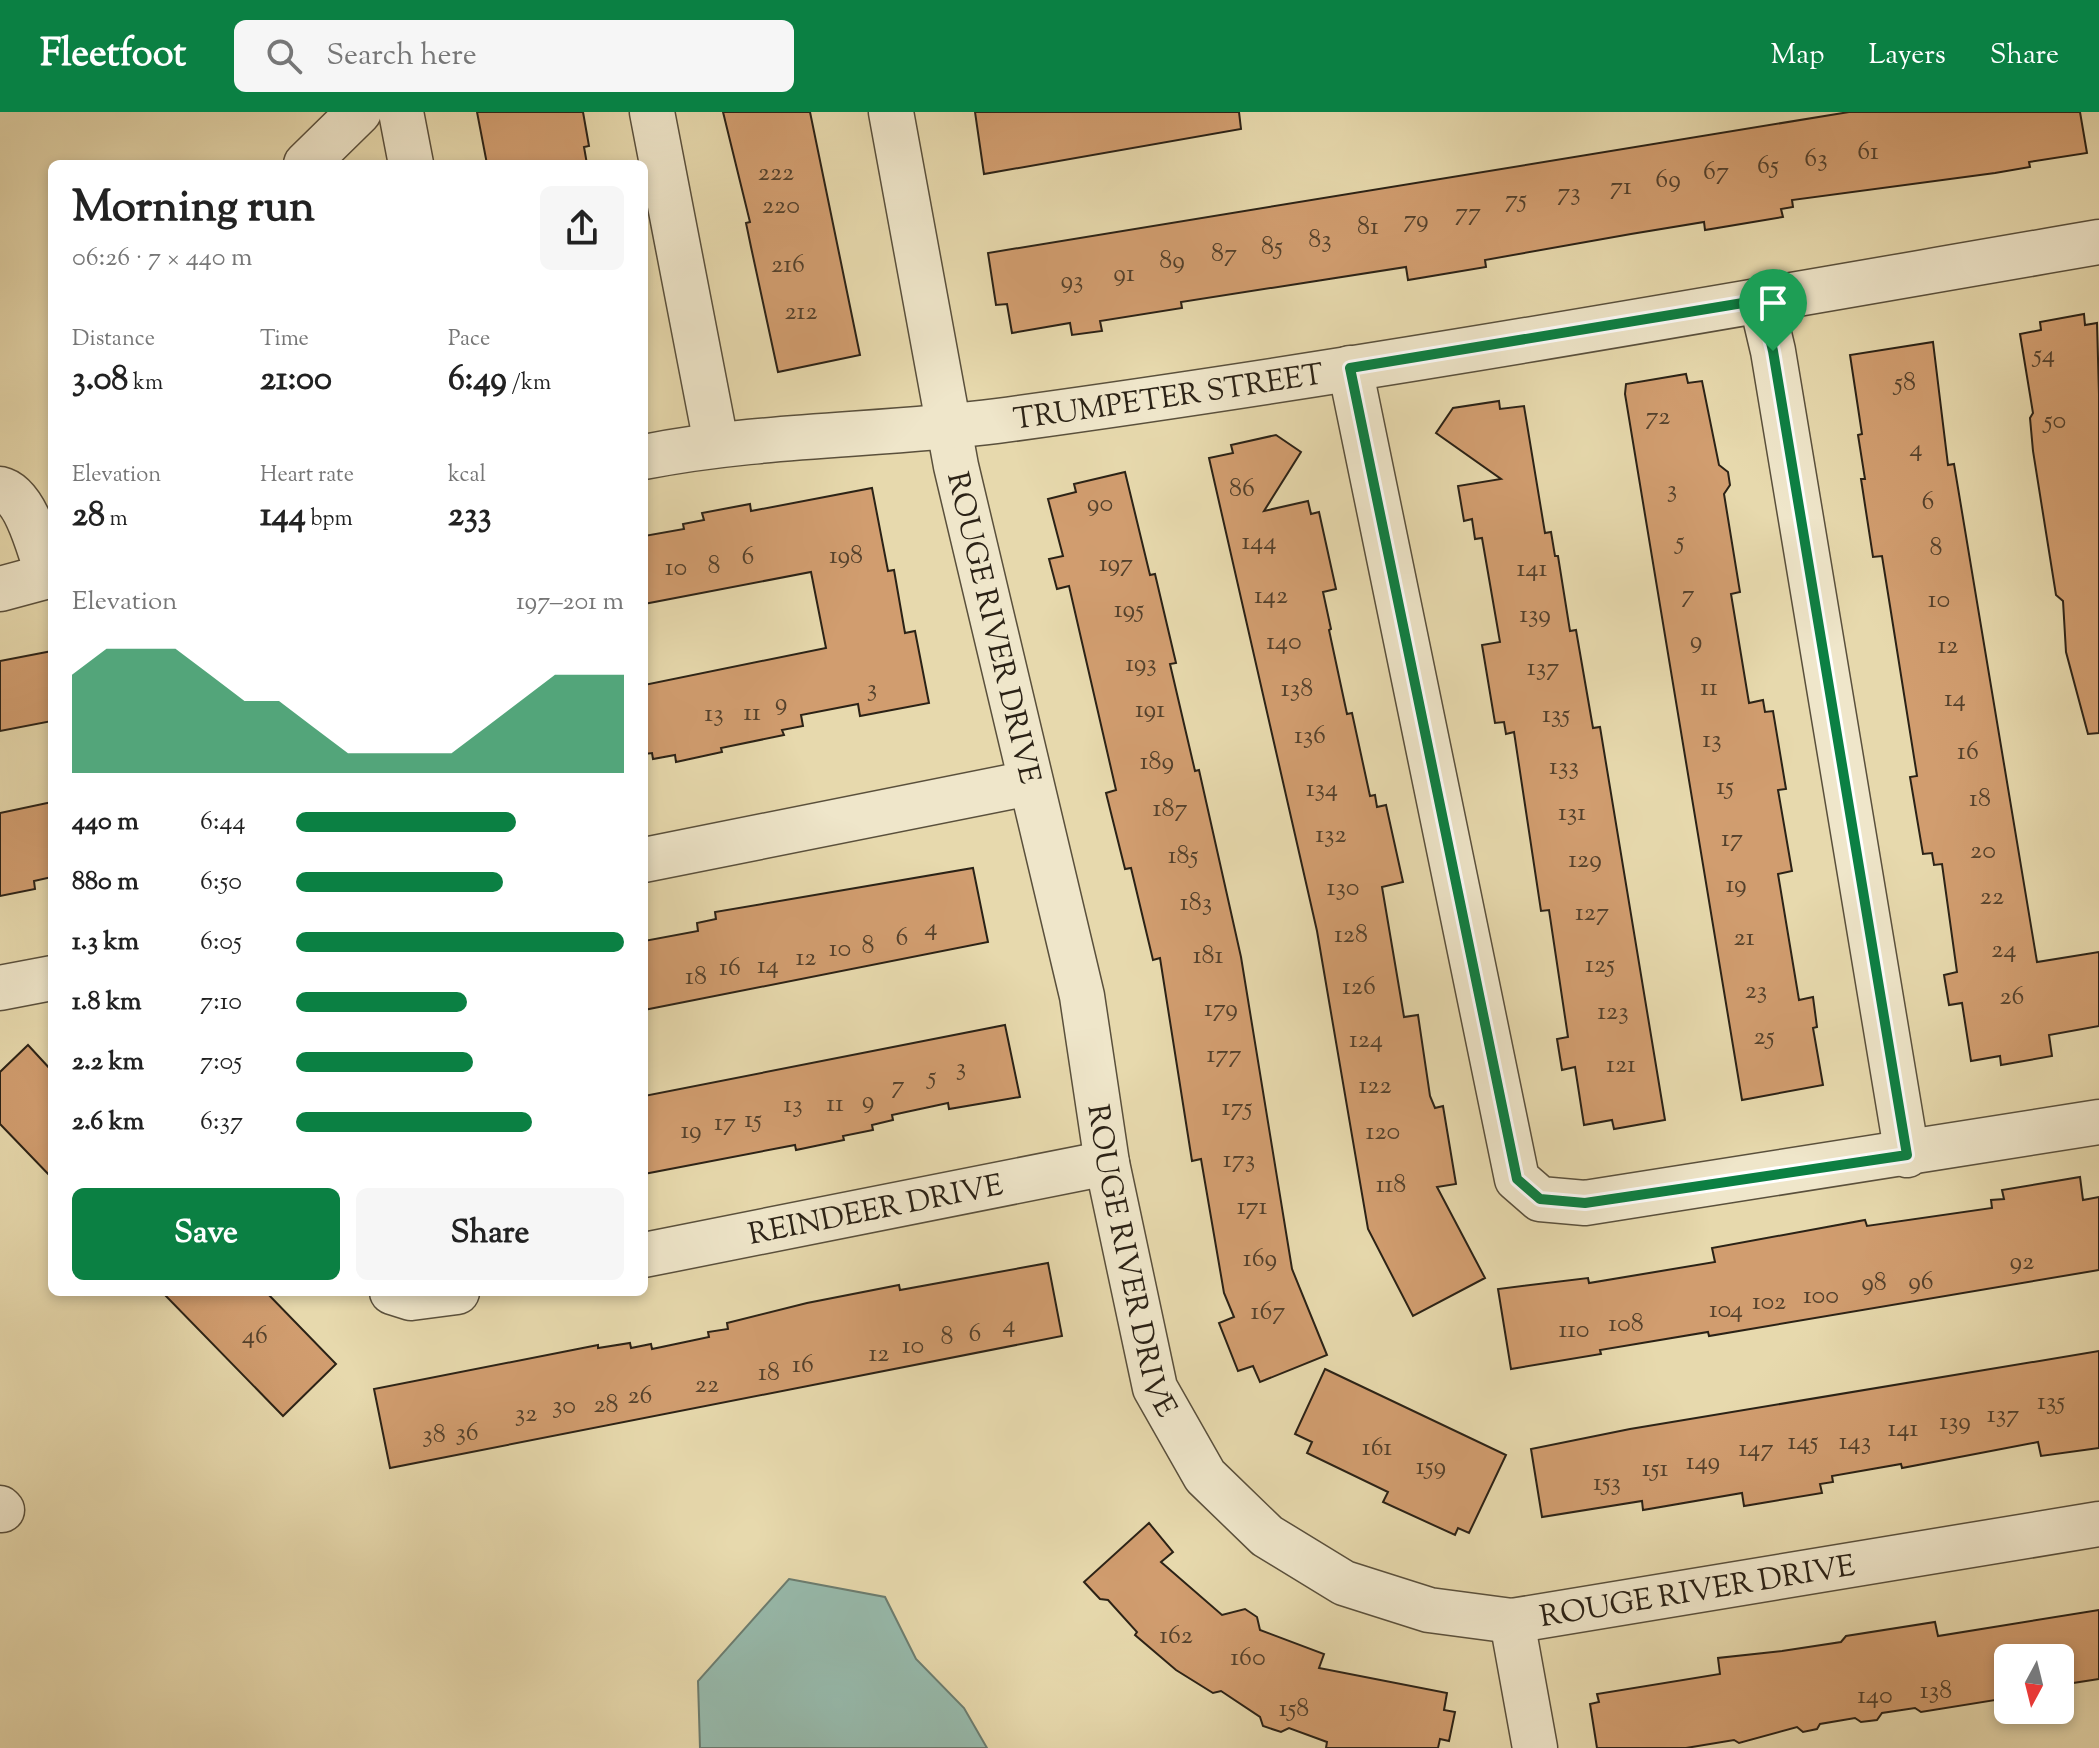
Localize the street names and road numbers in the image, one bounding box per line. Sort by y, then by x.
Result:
street label: TRUMPETER STREET [1011,354,1327,443]
street label: ROUGE RIVER DRIVE [934,468,1050,788]
street label: ROUGE RIVER DRIVE [1075,1102,1186,1426]
street label: REINDEER DRIVE [745,1165,1007,1258]
street label: ROUGE RIVER DRIVE [1537,1546,1859,1640]

